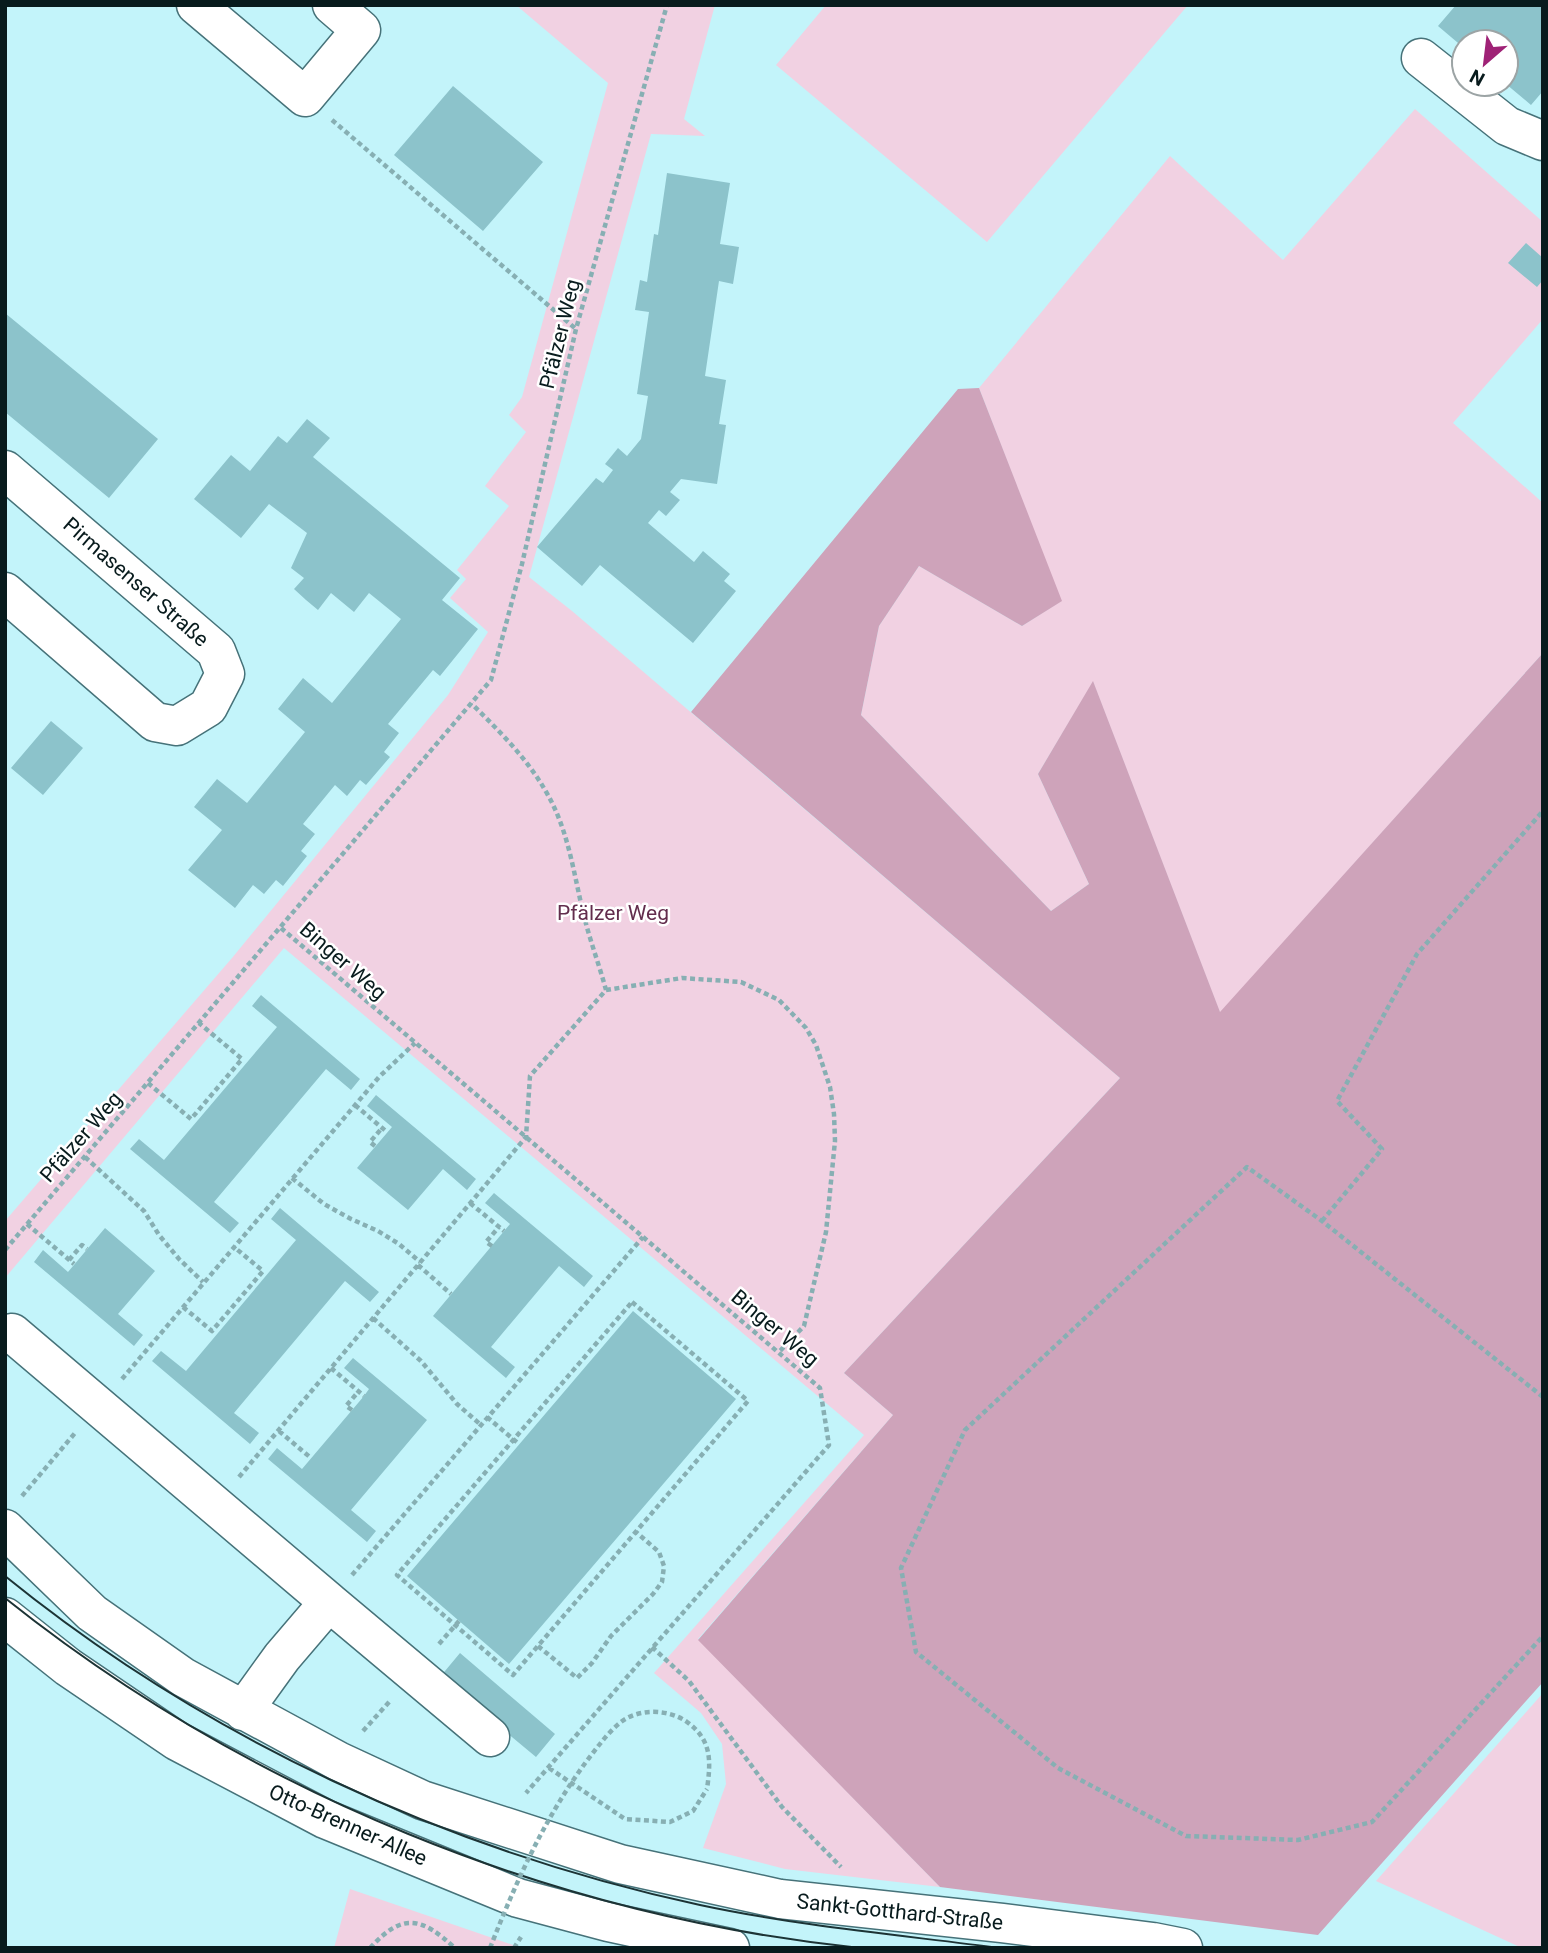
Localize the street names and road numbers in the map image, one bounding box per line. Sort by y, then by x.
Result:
street label: Pfälzer Weg [535,277,585,391]
street label: Pirmasenser Straße [59,512,213,652]
street label: Binger Weg [295,917,391,1005]
street label: Pfälzer Weg [35,1087,127,1187]
street label: Binger Weg [727,1285,823,1371]
street label: Otto-Brenner-Allee [265,1779,431,1871]
street label: Sankt-Gotthard-Straße [796,1889,1004,1935]

